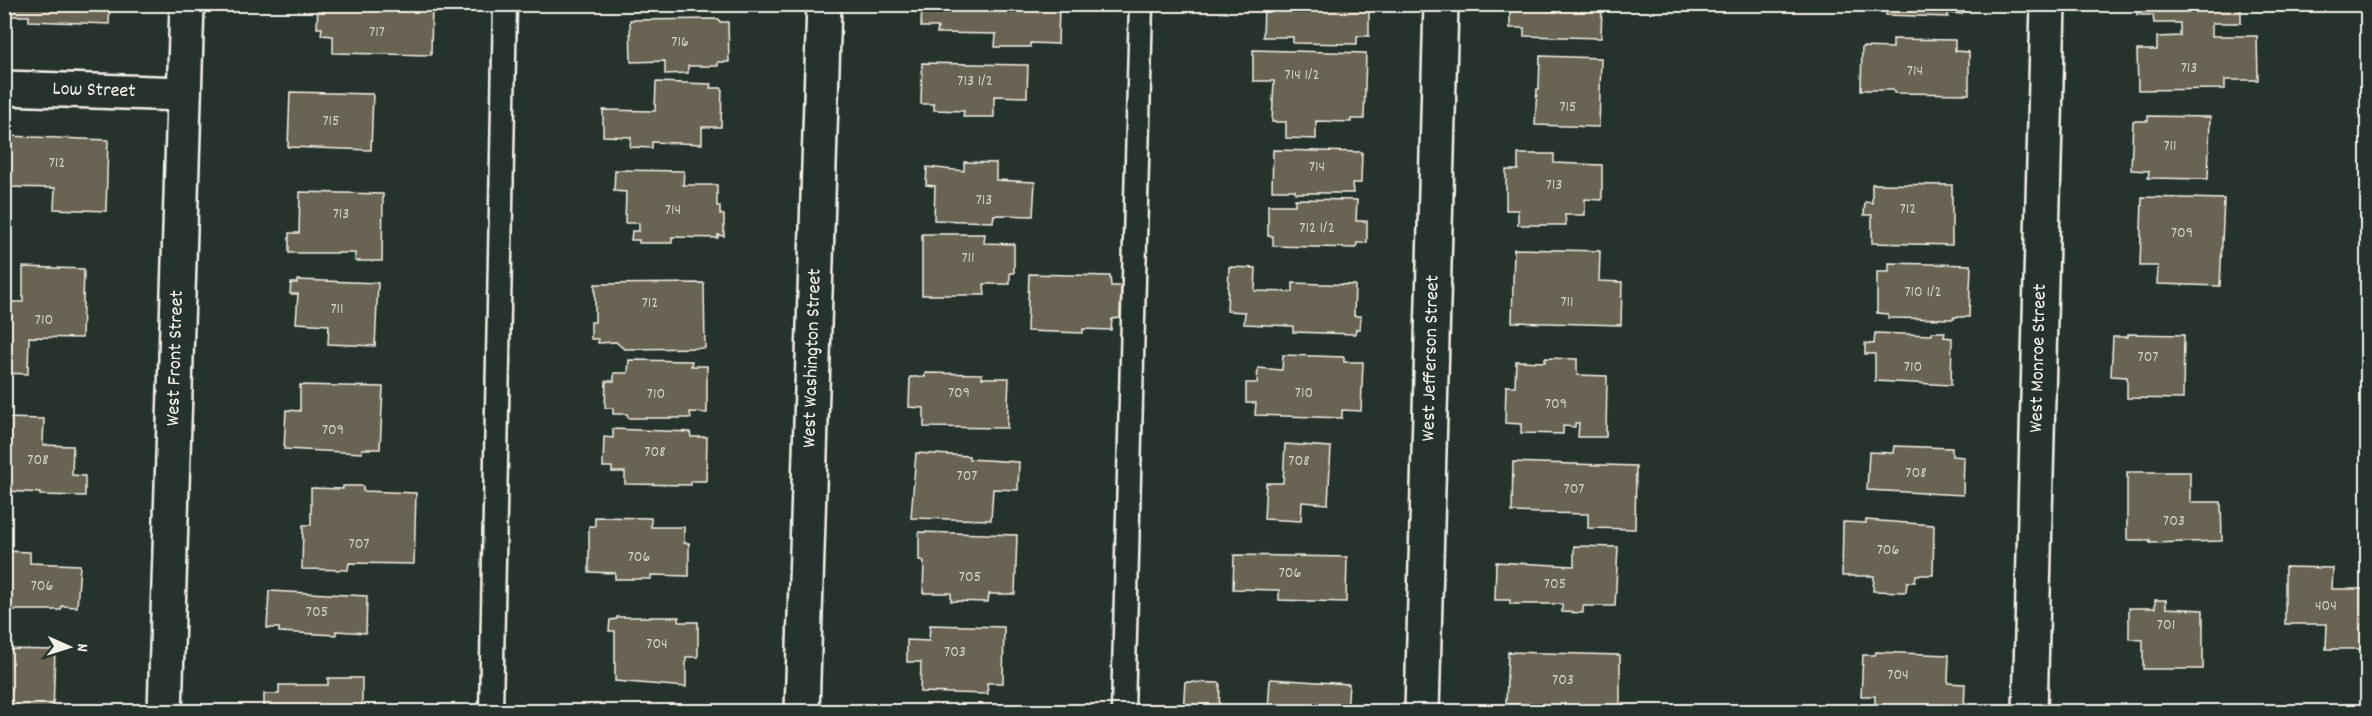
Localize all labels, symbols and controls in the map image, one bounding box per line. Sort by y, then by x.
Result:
house number: 717 [369,21,385,44]
house number: 716 [671,31,689,54]
house number: 713 [2181,57,2197,80]
house number: 714 [1907,60,1923,83]
house number: 714 1/2 [1285,64,1320,87]
house number: 713 1/2 [957,70,993,93]
street label: Low Street [52,76,136,106]
house number: 715 [1559,96,1577,119]
house number: 715 [322,110,340,133]
house number: 711 [2163,135,2177,158]
house number: 712 [49,152,65,175]
house number: 714 [1309,156,1325,179]
house number: 713 [1546,174,1562,197]
house number: 713 [976,189,992,212]
house number: 712 [1900,198,1916,221]
house number: 714 [665,199,681,222]
house number: 713 [333,203,349,226]
house number: 712 1/2 [1299,217,1335,240]
house number: 709 [2171,222,2193,245]
house number: 711 [961,247,975,270]
street label: West Washington Street [796,268,830,448]
street label: West Jefferson Street [1415,275,1448,442]
house number: 710 1/2 [1904,281,1942,304]
street label: West Monroe Street [2023,283,2055,433]
street label: West Front Street [160,290,192,426]
house number: 711 [1560,291,1574,314]
house number: 712 [642,292,658,315]
house number: 711 [330,298,344,321]
house number: 710 [35,309,53,332]
house number: 707 [2138,346,2158,369]
house number: 710 [1904,356,1922,379]
house number: 709 [948,382,970,405]
house number: 710 [1295,382,1313,405]
house number: 710 [647,383,665,406]
house number: 709 [1545,393,1567,416]
house number: 709 [322,419,344,442]
house number: 708 [644,441,666,464]
house number: 708 [27,449,49,472]
house number: 708 [1288,450,1310,473]
house number: 708 [1905,462,1927,485]
house number: 707 [957,465,977,488]
house number: 707 [1564,478,1584,501]
house number: 703 [2163,510,2185,533]
house number: 707 [349,533,369,556]
house number: 706 [1877,539,1899,562]
house number: 706 [628,546,650,569]
house number: 706 [1279,562,1301,585]
house number: 705 [959,566,981,589]
house number: 705 [1544,573,1566,596]
house number: 706 [31,575,53,598]
house number: 404 [2315,595,2337,618]
house number: 705 [306,601,328,624]
house number: 701 [2157,614,2175,637]
north arrow [39,617,99,677]
house number: 704 [646,633,668,656]
house number: 703 [944,641,966,664]
text: N [70,643,93,652]
house number: 704 [1887,664,1909,687]
house number: 703 [1552,669,1574,692]

